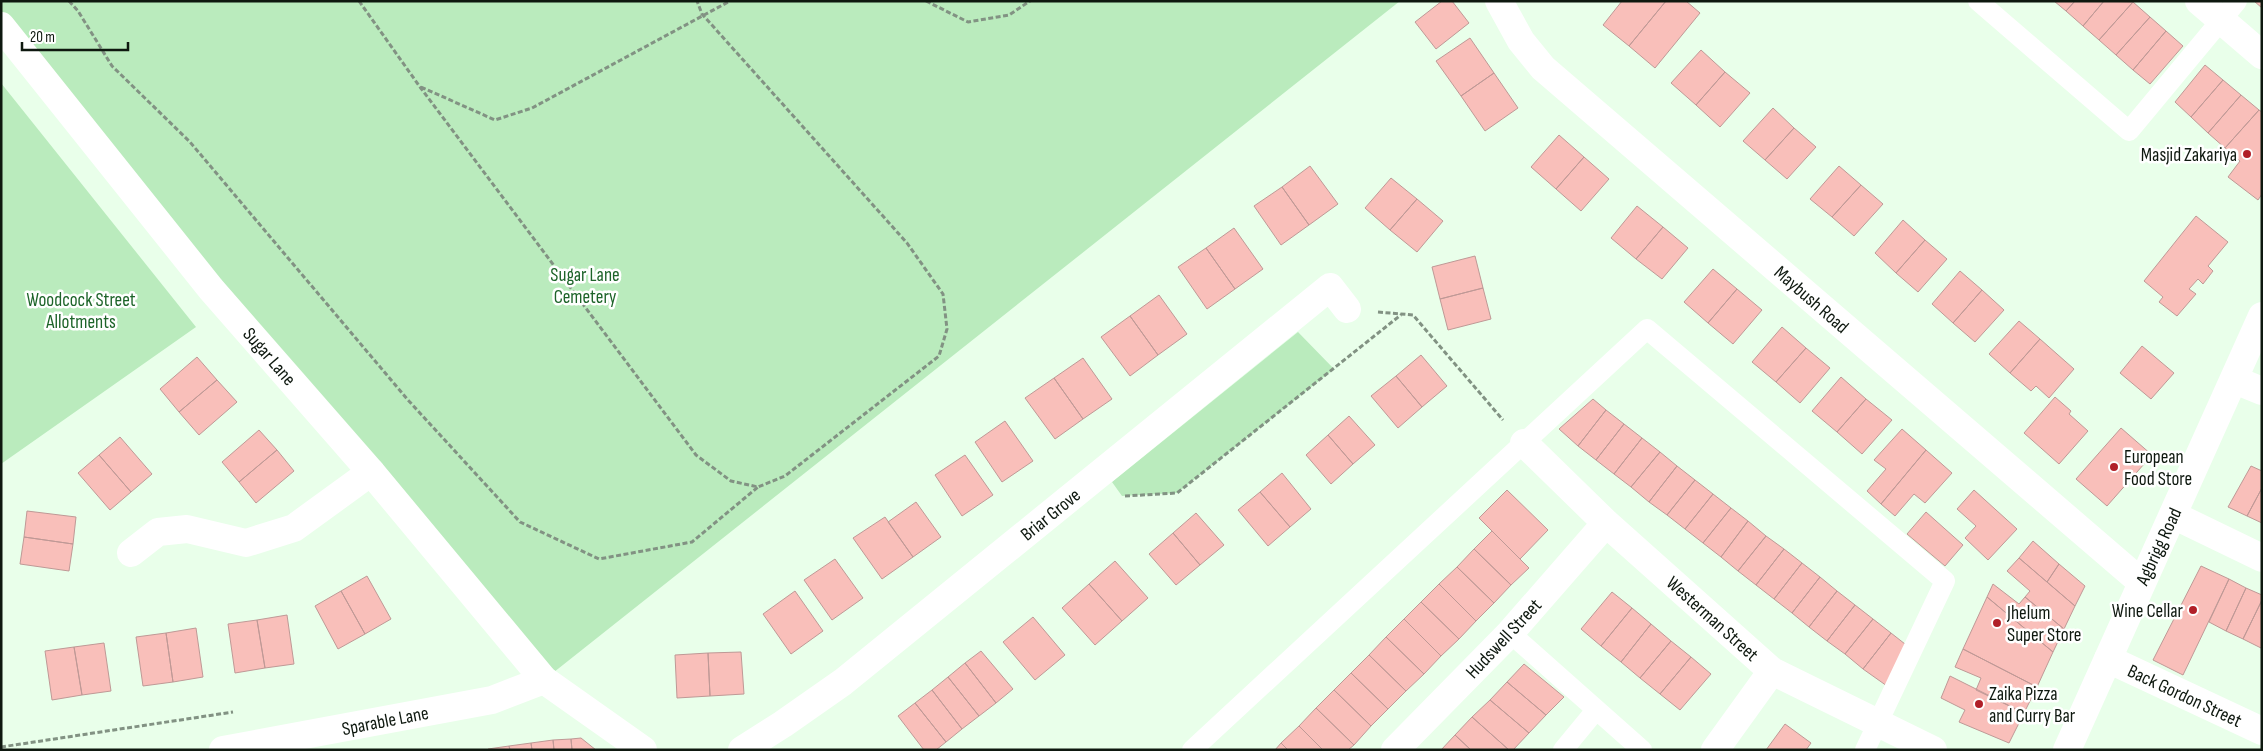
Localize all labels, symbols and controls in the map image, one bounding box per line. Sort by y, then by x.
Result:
scale bar [22,20,129,52]
text: 20 m [30,28,55,47]
place label: Masjid Zakariya [2141,144,2237,167]
marker: Masjid Zakariya [2241,148,2253,160]
street label: Maybush Road [1769,262,1853,339]
park label: Sugar Lane Cemetery [550,264,620,309]
park label: Woodcock Street Allotments [26,289,136,334]
street label: Sugar Lane [237,323,300,391]
place label: European Food Store [2124,446,2192,491]
marker: European Food Store [2108,461,2120,473]
street label: Briar Grove [1016,484,1086,546]
street label: Agbrigg Road [2131,504,2187,590]
street label: Westerman Street [1661,572,1763,667]
street label: Hudswell Street [1461,594,1547,684]
place label: Wine Cellar [2112,600,2184,623]
place label: Jhelum Super Store [2006,602,2082,647]
marker: Wine Cellar [2187,604,2199,616]
marker: Jhelum Super Store [1991,617,2003,629]
street label: Back Gordon Street [2124,660,2245,733]
place label: Zaika Pizza and Curry Bar [1989,683,2076,728]
marker: Zaika Pizza and Curry Bar [1973,698,1985,710]
street label: Sparable Lane [340,702,431,741]

